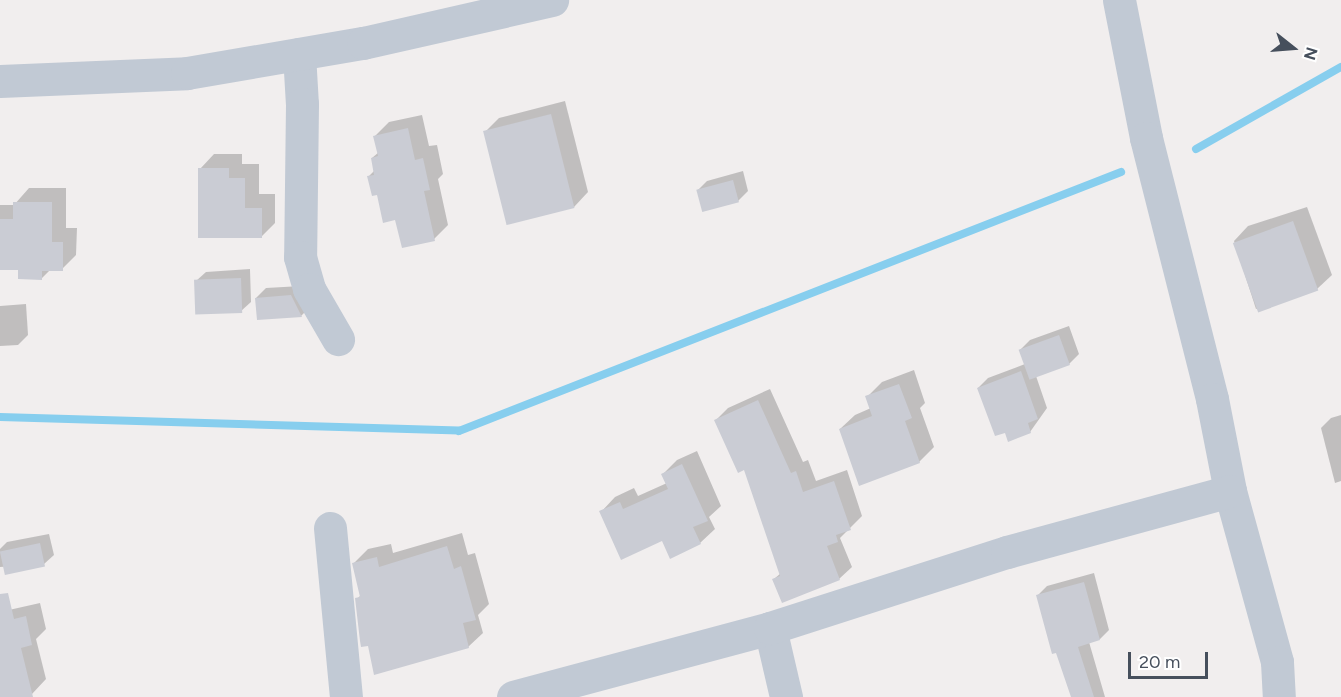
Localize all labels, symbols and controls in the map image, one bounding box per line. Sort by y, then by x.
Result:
north arrow [1263,18,1323,78]
text: N [1300,45,1322,62]
scale bar [1131,640,1210,678]
text: 20 m [1139,651,1180,673]

